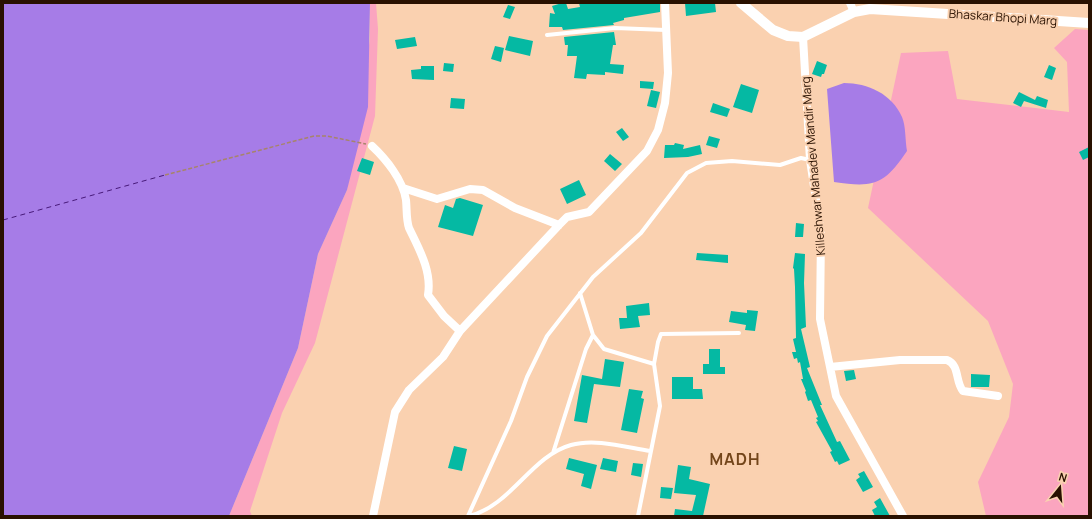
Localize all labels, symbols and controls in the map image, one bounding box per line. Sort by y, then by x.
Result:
street label: Bhaskar Bhopi Marg [948,5,1058,29]
street label: Killeshwar Mahadev Mandir Marg [797,76,829,256]
district label: MADH [709,448,761,470]
north arrow [1040,467,1080,507]
text: N [1057,469,1069,485]

